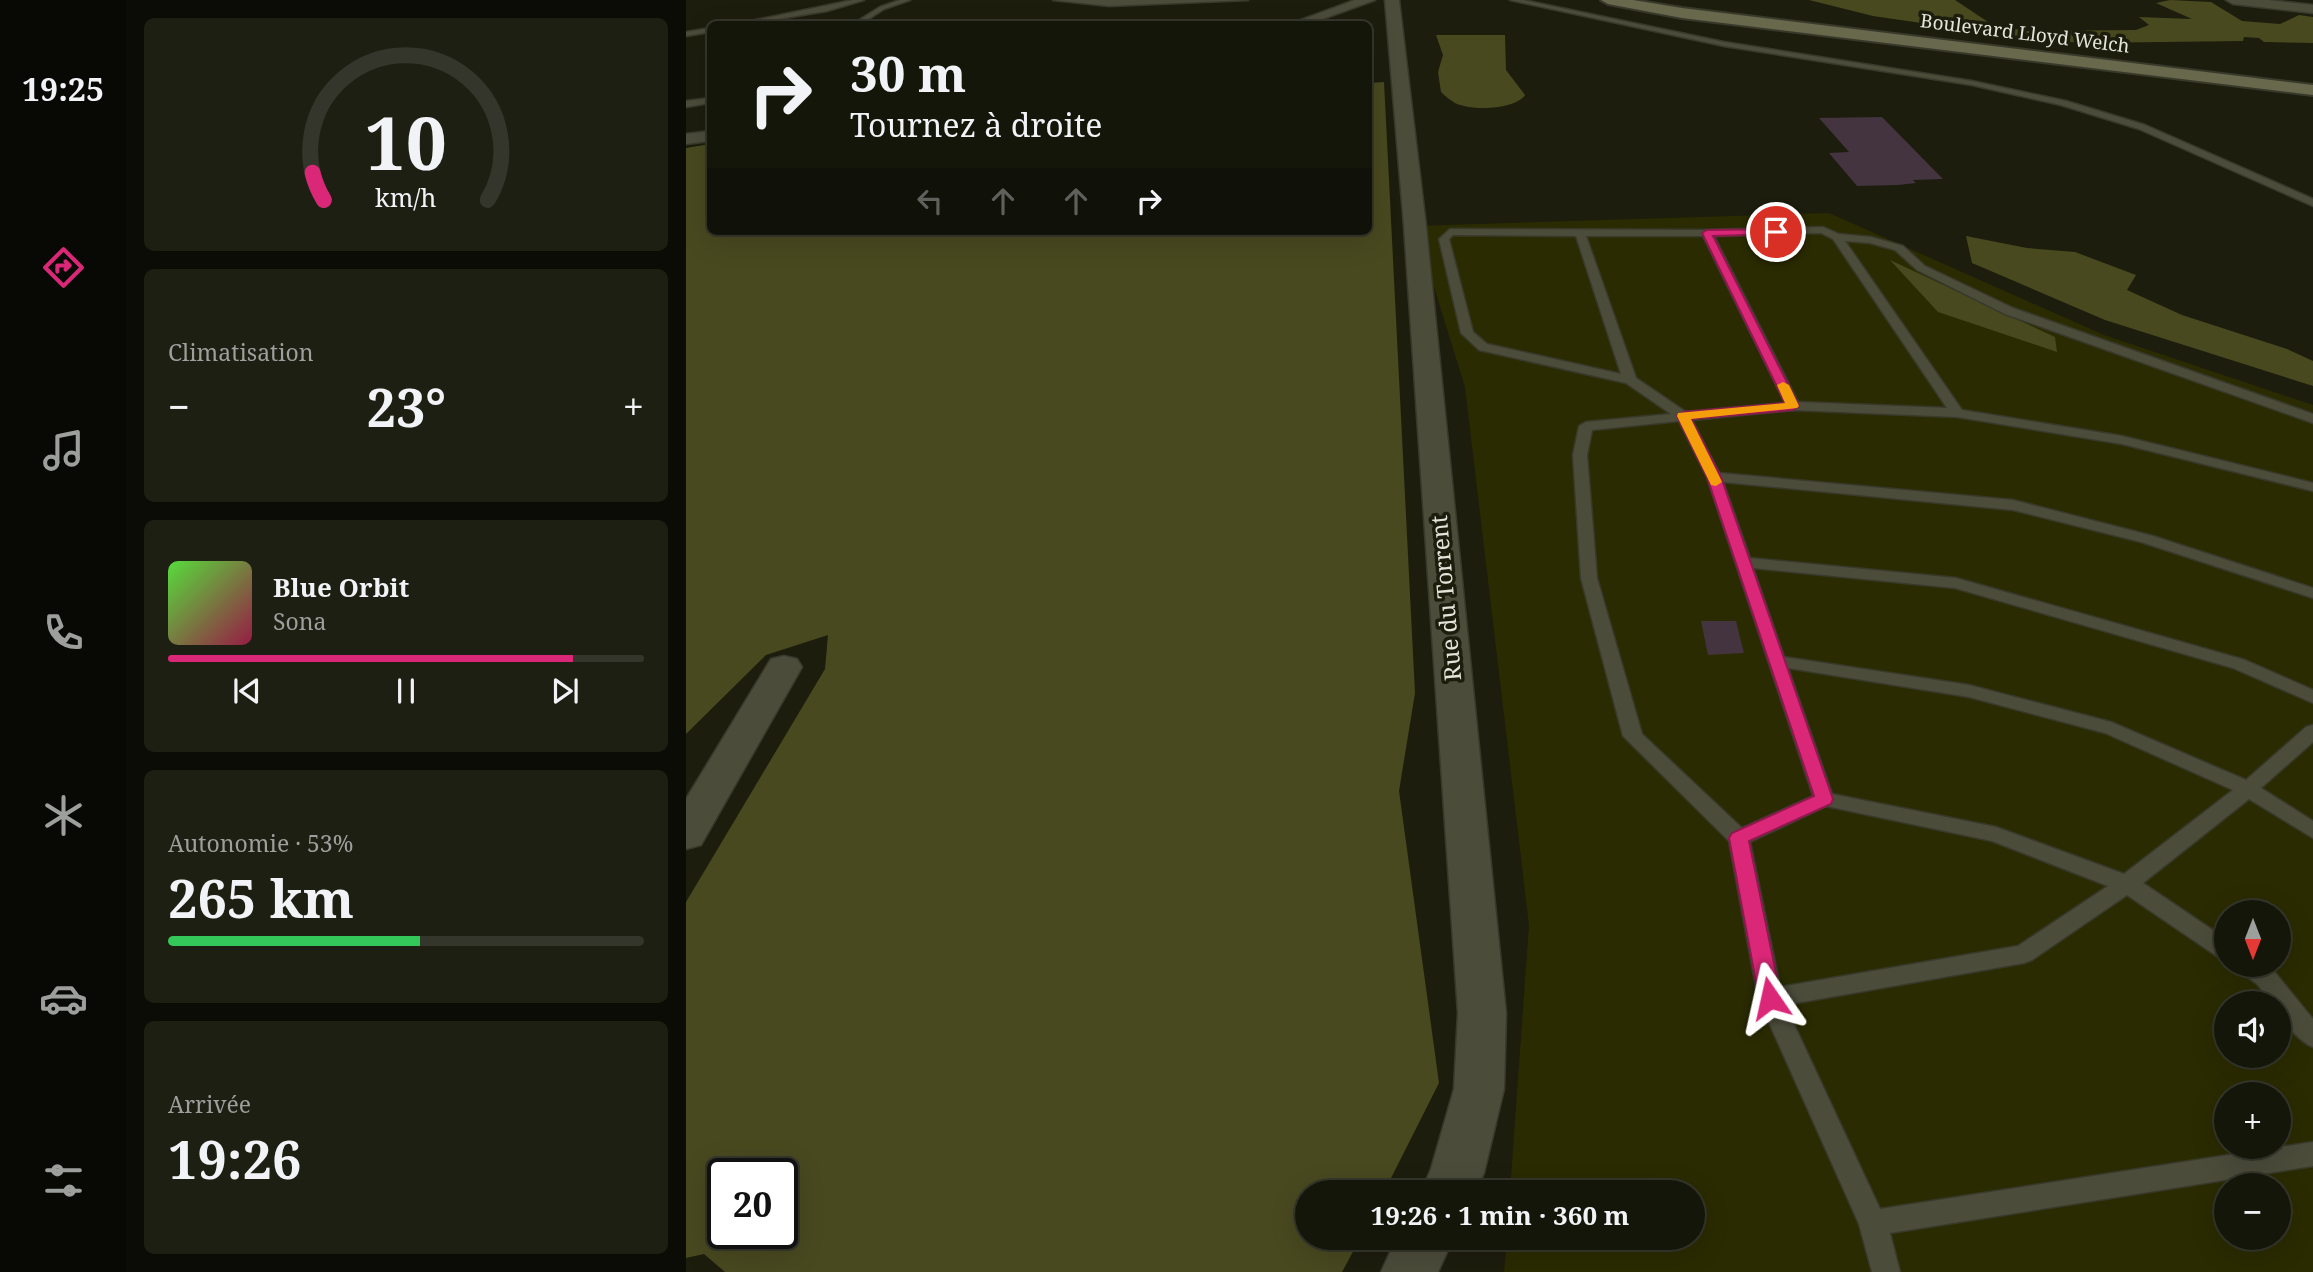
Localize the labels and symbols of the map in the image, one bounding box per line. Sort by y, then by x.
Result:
street label: Boulevard Lloyd Welch [1919,7,2131,59]
pin [1746,202,1806,262]
street label: Rue du Torrent [1422,514,1468,682]
north arrow [2214,900,2291,976]
position arrow [1733,961,1807,1035]
speed limit sign: 20 [707,1158,798,1249]

